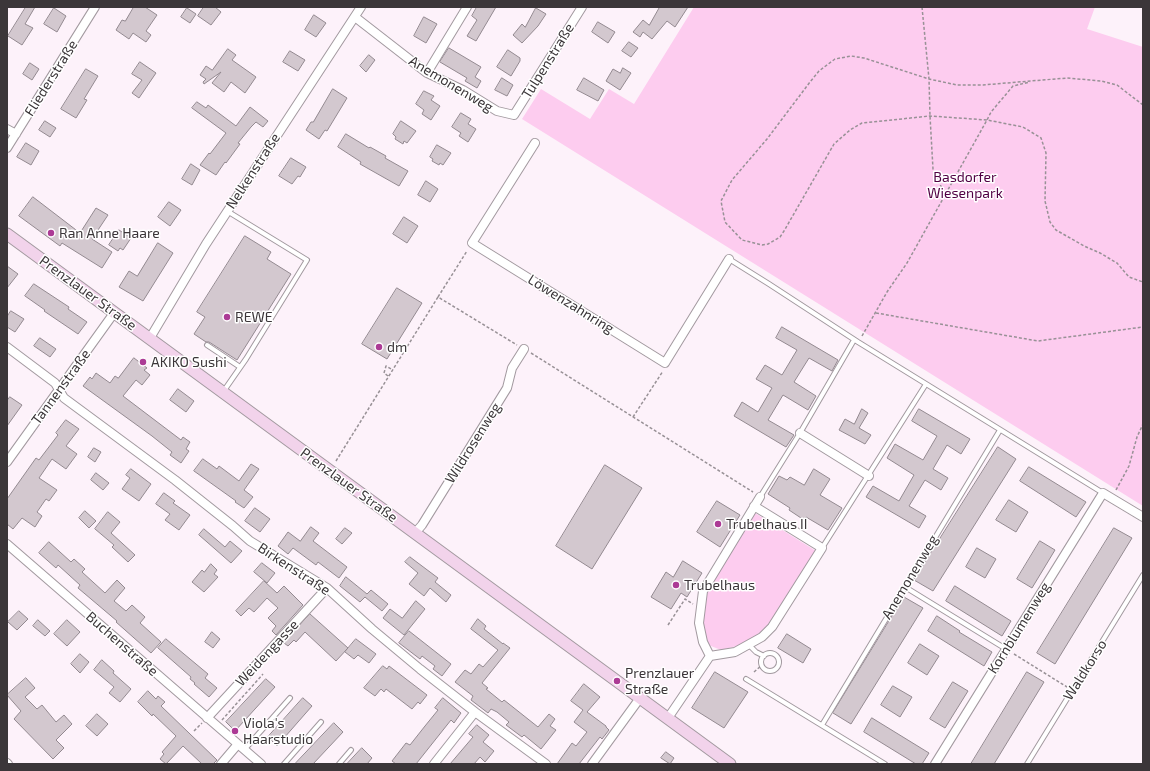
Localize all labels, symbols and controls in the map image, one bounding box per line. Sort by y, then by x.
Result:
street label: Tulpenstraße [518,20,578,102]
street label: Fliederstraße [21,37,81,119]
street label: Anemonenweg [406,52,496,116]
street label: Nelkenstraße [222,130,284,212]
park label: Basdorfer Wiesenpark [927,169,1003,202]
place label: Ran Anne Haare [59,225,160,241]
marker: Ran Anne Haare [46,228,56,238]
street label: Prenzlauer Straße [36,252,140,334]
street label: Löwenzahnring [525,271,617,337]
place label: REWE [235,309,273,325]
marker: REWE [222,312,232,322]
place label: dm [387,339,407,355]
marker: dm [374,342,384,352]
street label: Tannenstraße [28,346,94,428]
place label: AKIKO Sushi [151,354,227,370]
marker: AKIKO Sushi [138,357,148,367]
street label: Wildrosenweg [442,400,504,486]
street label: Prenzlauer Straße [297,444,401,526]
place label: Trubelhaus II [726,516,807,532]
marker: Trubelhaus II [713,519,723,529]
street label: Anemonenweg [878,532,942,622]
street label: Birkenstraße [255,539,333,599]
place label: Trubelhaus [684,577,755,593]
street label: Kornblumenweg [984,579,1054,677]
marker: Trubelhaus [671,580,681,590]
street label: Buchenstraße [83,608,161,680]
street label: Weidengasse [232,616,302,690]
street label: Waldkorso [1060,636,1110,704]
place label: Prenzlauer Straße [625,665,694,698]
marker: Prenzlauer Straße [612,676,622,686]
place label: Viola's Haarstudio [243,715,313,748]
marker: Viola's Haarstudio [230,726,240,736]

